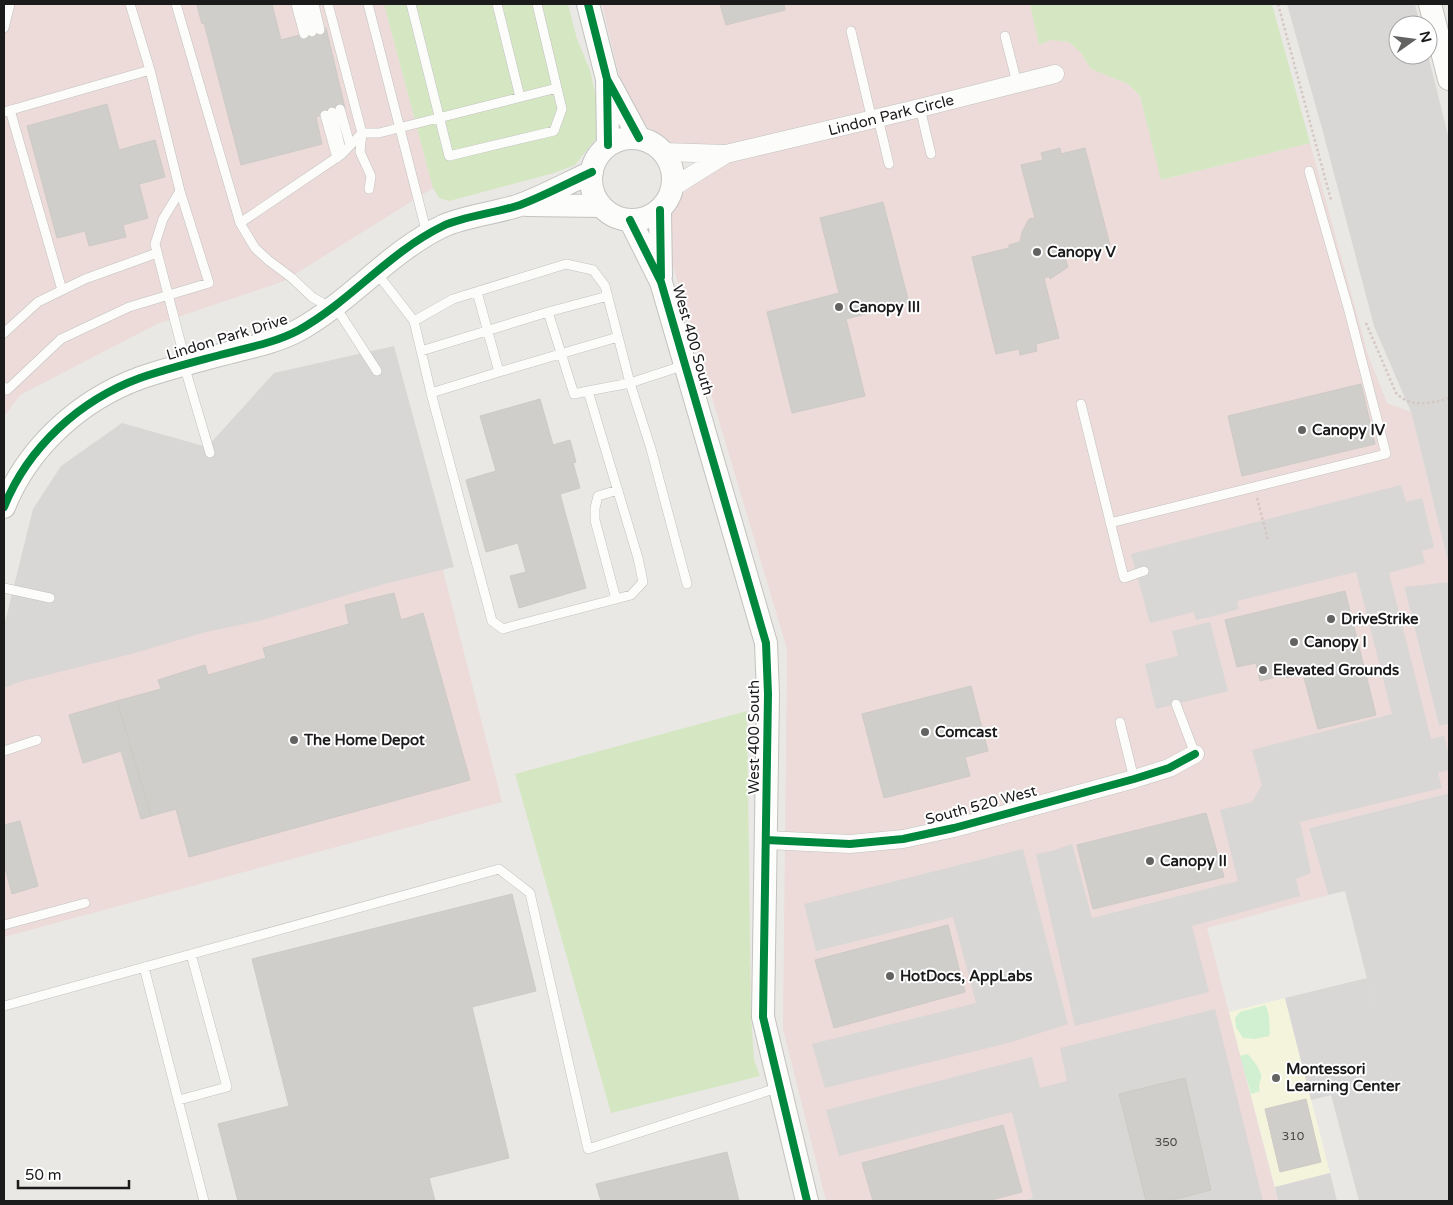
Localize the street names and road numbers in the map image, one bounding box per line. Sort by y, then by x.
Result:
street label: Lindon Park Circle [826,91,956,139]
street label: West 400 South [669,283,717,397]
street label: Lindon Park Drive [164,310,290,364]
street label: West 400 South [745,680,763,794]
street label: South 520 West [923,781,1039,828]

